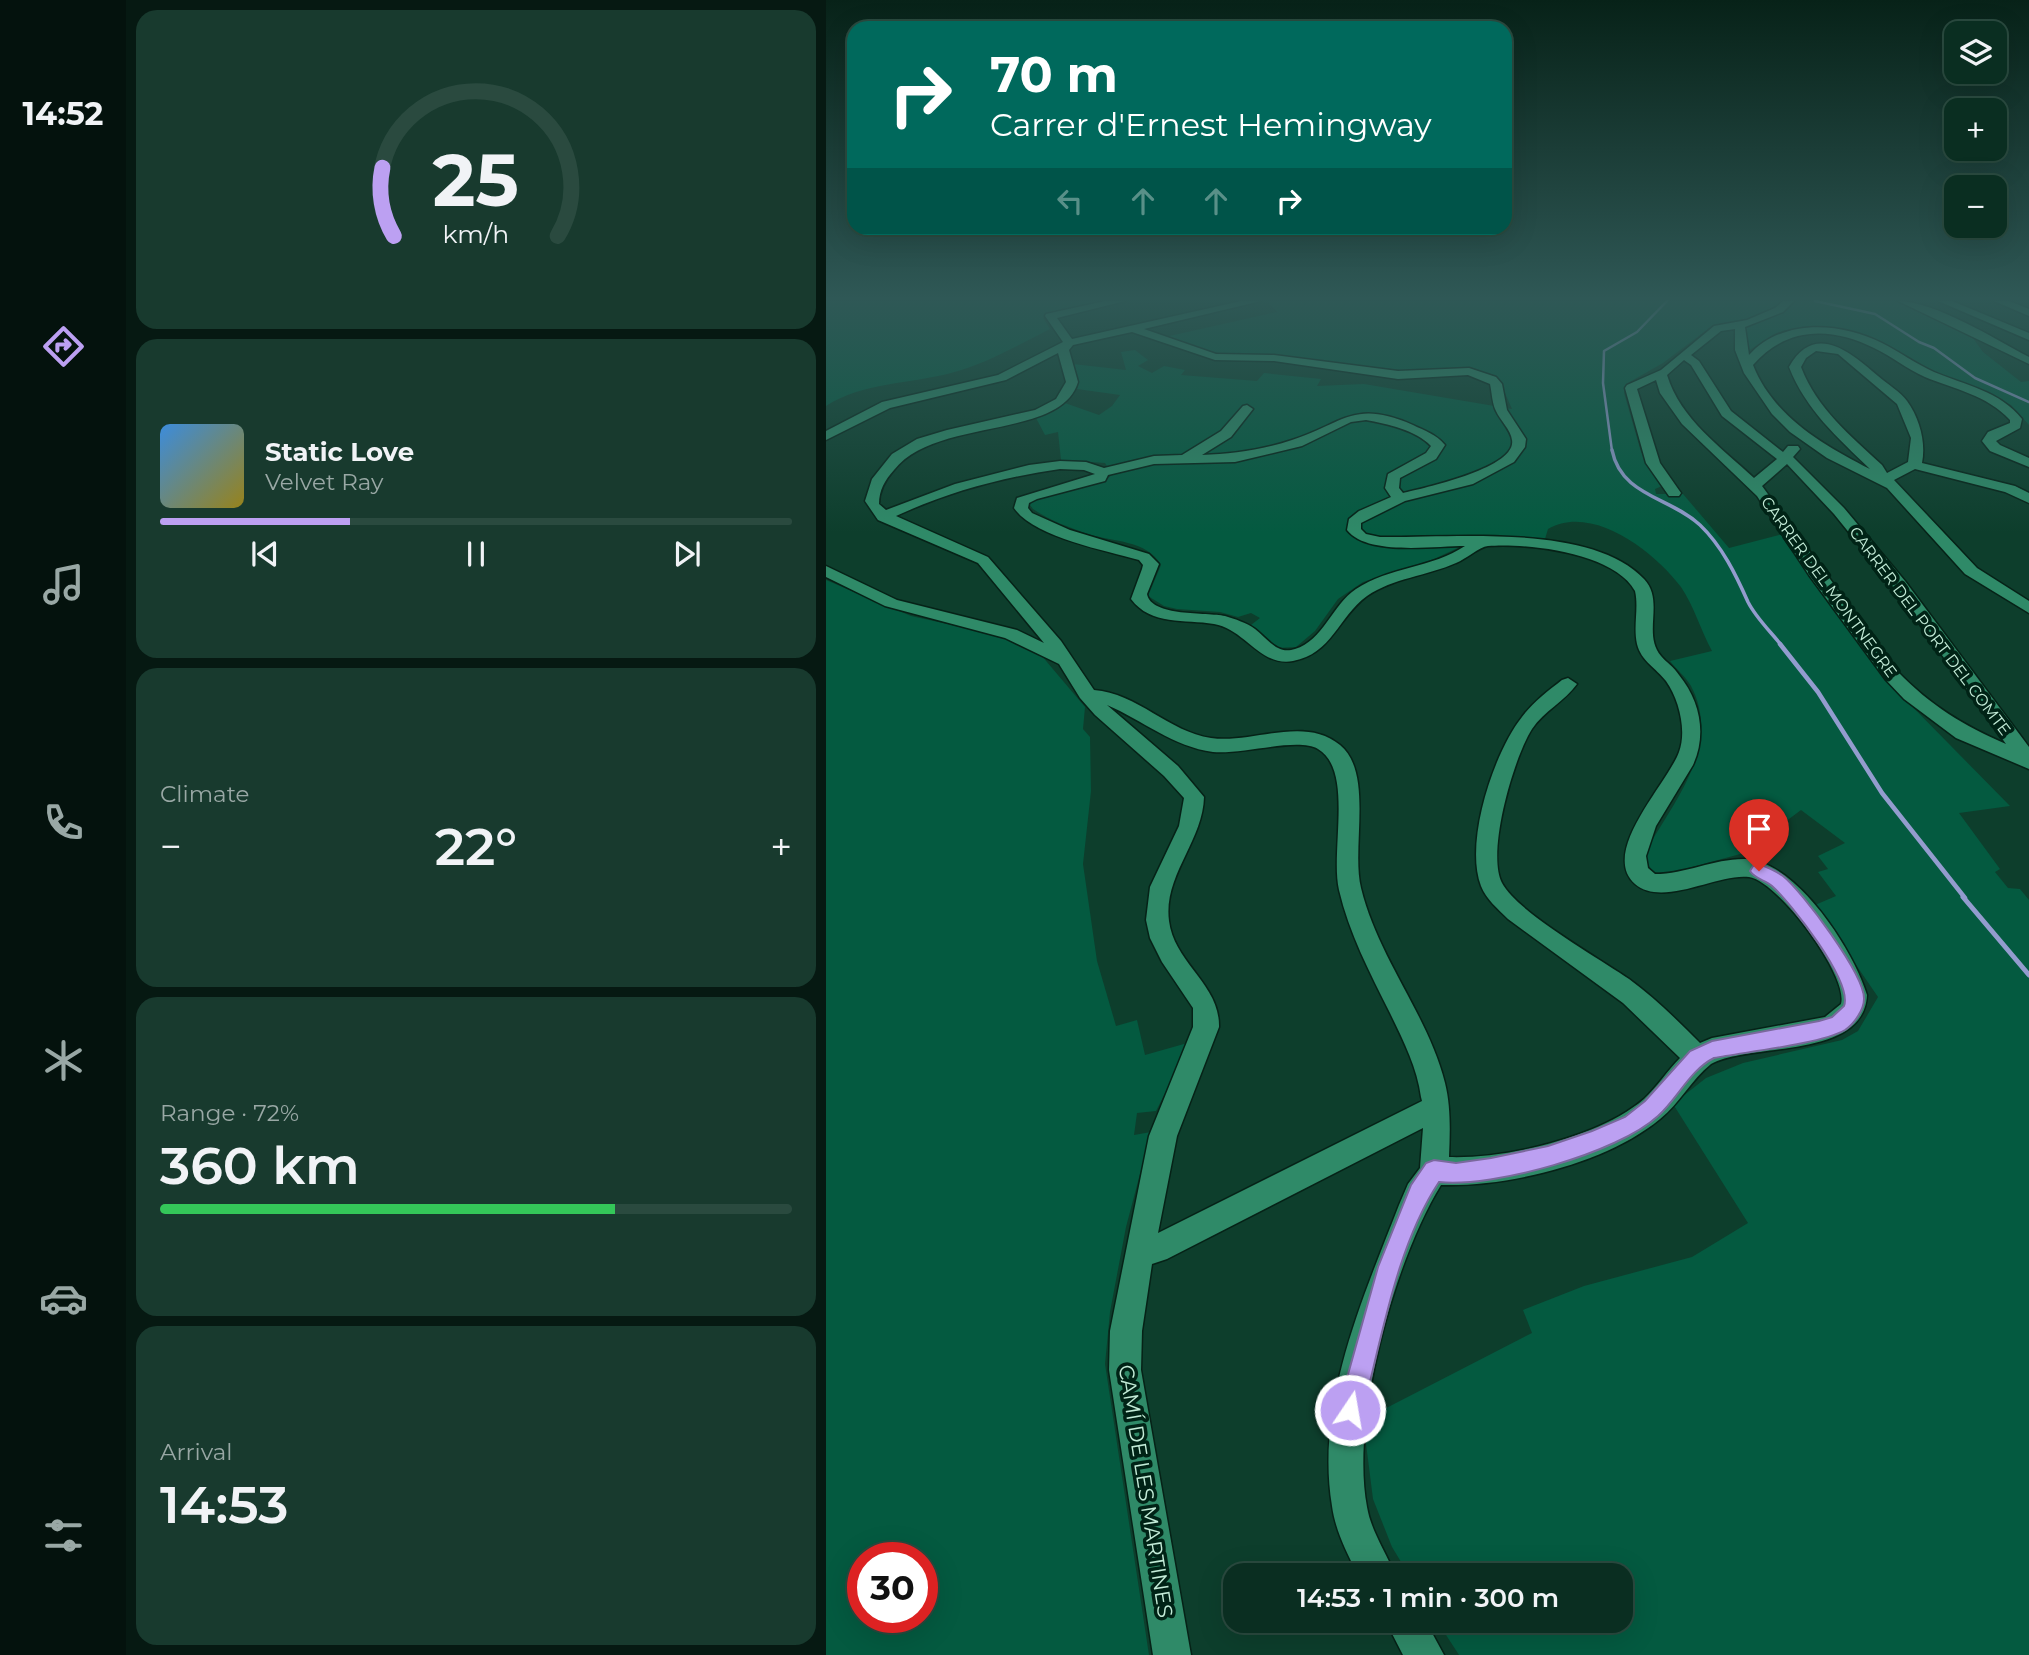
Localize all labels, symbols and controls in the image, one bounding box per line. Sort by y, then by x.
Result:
map controls [1944,21,2007,238]
button: layers [1944,21,2007,84]
text: 70 m [990,45,1118,104]
icon: right [875,49,966,140]
text: 14:52 [23,94,104,133]
button: + [1944,98,2007,161]
text: Carrer d'Ernest Hemingway [990,105,1432,144]
text: 25 [433,136,519,224]
button: − [1944,175,2007,238]
icon: left [1051,182,1089,220]
icon: ahead [1124,182,1162,220]
icon: ahead [1197,182,1235,220]
icon: right [1270,182,1308,220]
text: km/h [443,218,509,248]
icon: directions [39,322,88,371]
text: Static Love [265,436,414,468]
text: Velvet Ray [265,468,383,496]
street label: CARRER DEL MONTNEGRE [1757,493,1901,681]
street label: CARRER DEL PORT DEL COMTE [1845,523,2015,739]
icon: previous [246,535,284,573]
icon: pause [457,535,495,573]
icon: next [668,535,706,573]
icon: music [39,560,88,609]
text: Climate [160,780,249,808]
icon: phone [39,798,88,847]
pin [1729,799,1789,871]
icon: arrive [1740,810,1778,848]
text: 22° [435,815,517,878]
text: − [160,823,182,870]
text: + [770,823,792,870]
icon: climate [39,1036,88,1085]
text: Range · 72% [160,1099,299,1127]
text: 360 km [160,1134,360,1197]
icon: car [39,1274,88,1323]
street label: CAMÍ DE LES MARTINES [1114,1363,1178,1619]
position arrow [1313,1373,1387,1447]
text: Arrival [160,1438,233,1466]
text: 14:53 [160,1473,289,1536]
icon: filters [39,1511,88,1560]
speed limit sign: 30 [847,1542,938,1633]
text: 14:53 · 1 min · 300 m [1297,1582,1559,1614]

